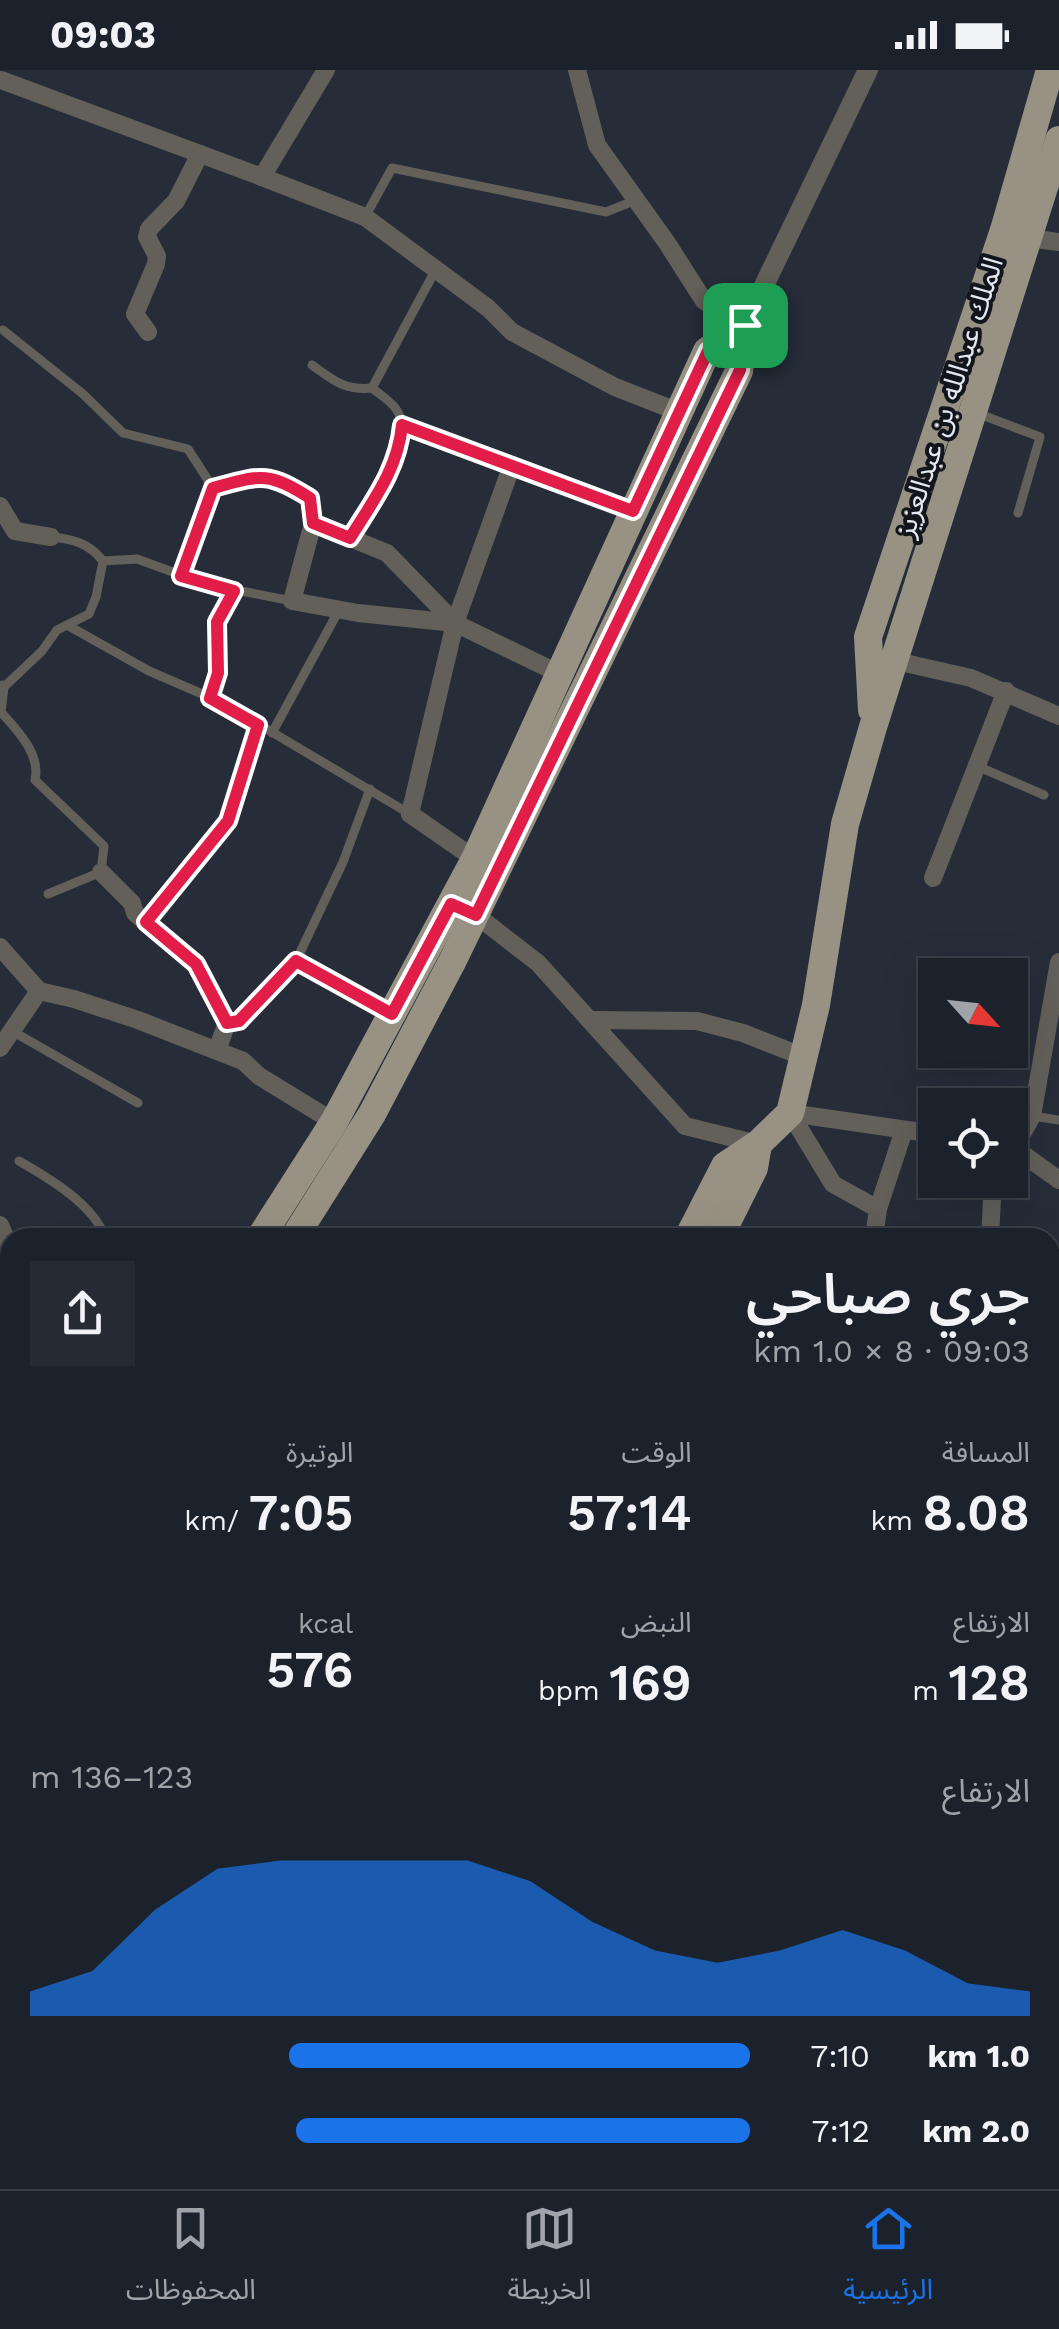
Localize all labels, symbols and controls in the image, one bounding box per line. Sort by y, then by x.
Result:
text: 09:03 [50,13,156,57]
street label: الملك عبدالله بن عبدالعزيز [888,253,1010,542]
pin [703,283,788,368]
icon: arrive [718,298,773,353]
north arrow [918,958,1028,1068]
map controls [918,958,1028,1198]
button: locate [918,1088,1028,1198]
button: share [30,1261,135,1366]
text: جري صباحي [746,1262,1030,1326]
text: 09:03 · 8 × 1.0 km [753,1332,1030,1370]
text: الوتيرة [286,1436,353,1469]
text: الوقت [621,1436,692,1469]
text: المسافة [942,1436,1030,1469]
text: 7:05 [249,1483,353,1542]
text: 57:14 [567,1483,692,1542]
text: 8.08 [923,1483,1030,1542]
text: /km [184,1504,249,1537]
text: km [870,1504,923,1537]
text: النبض [621,1606,692,1639]
text: الارتفاع [953,1606,1030,1639]
text: kcal [298,1607,353,1640]
text: 576 [266,1640,353,1699]
text: 169 [609,1653,692,1712]
text: 128 [949,1653,1030,1712]
text: bpm [538,1674,609,1707]
text: m [912,1674,949,1707]
text: 123–136 m [30,1758,193,1796]
text: الارتفاع [942,1772,1030,1810]
text: 7:10 [810,2037,870,2075]
text: 1.0 km [927,2037,1030,2075]
text: 7:12 [811,2112,870,2150]
text: 2.0 km [922,2112,1030,2150]
tab: المحفوظات [126,2201,256,2320]
tab: الخريطة [508,2201,591,2320]
tab: الرئيسية [843,2201,933,2320]

